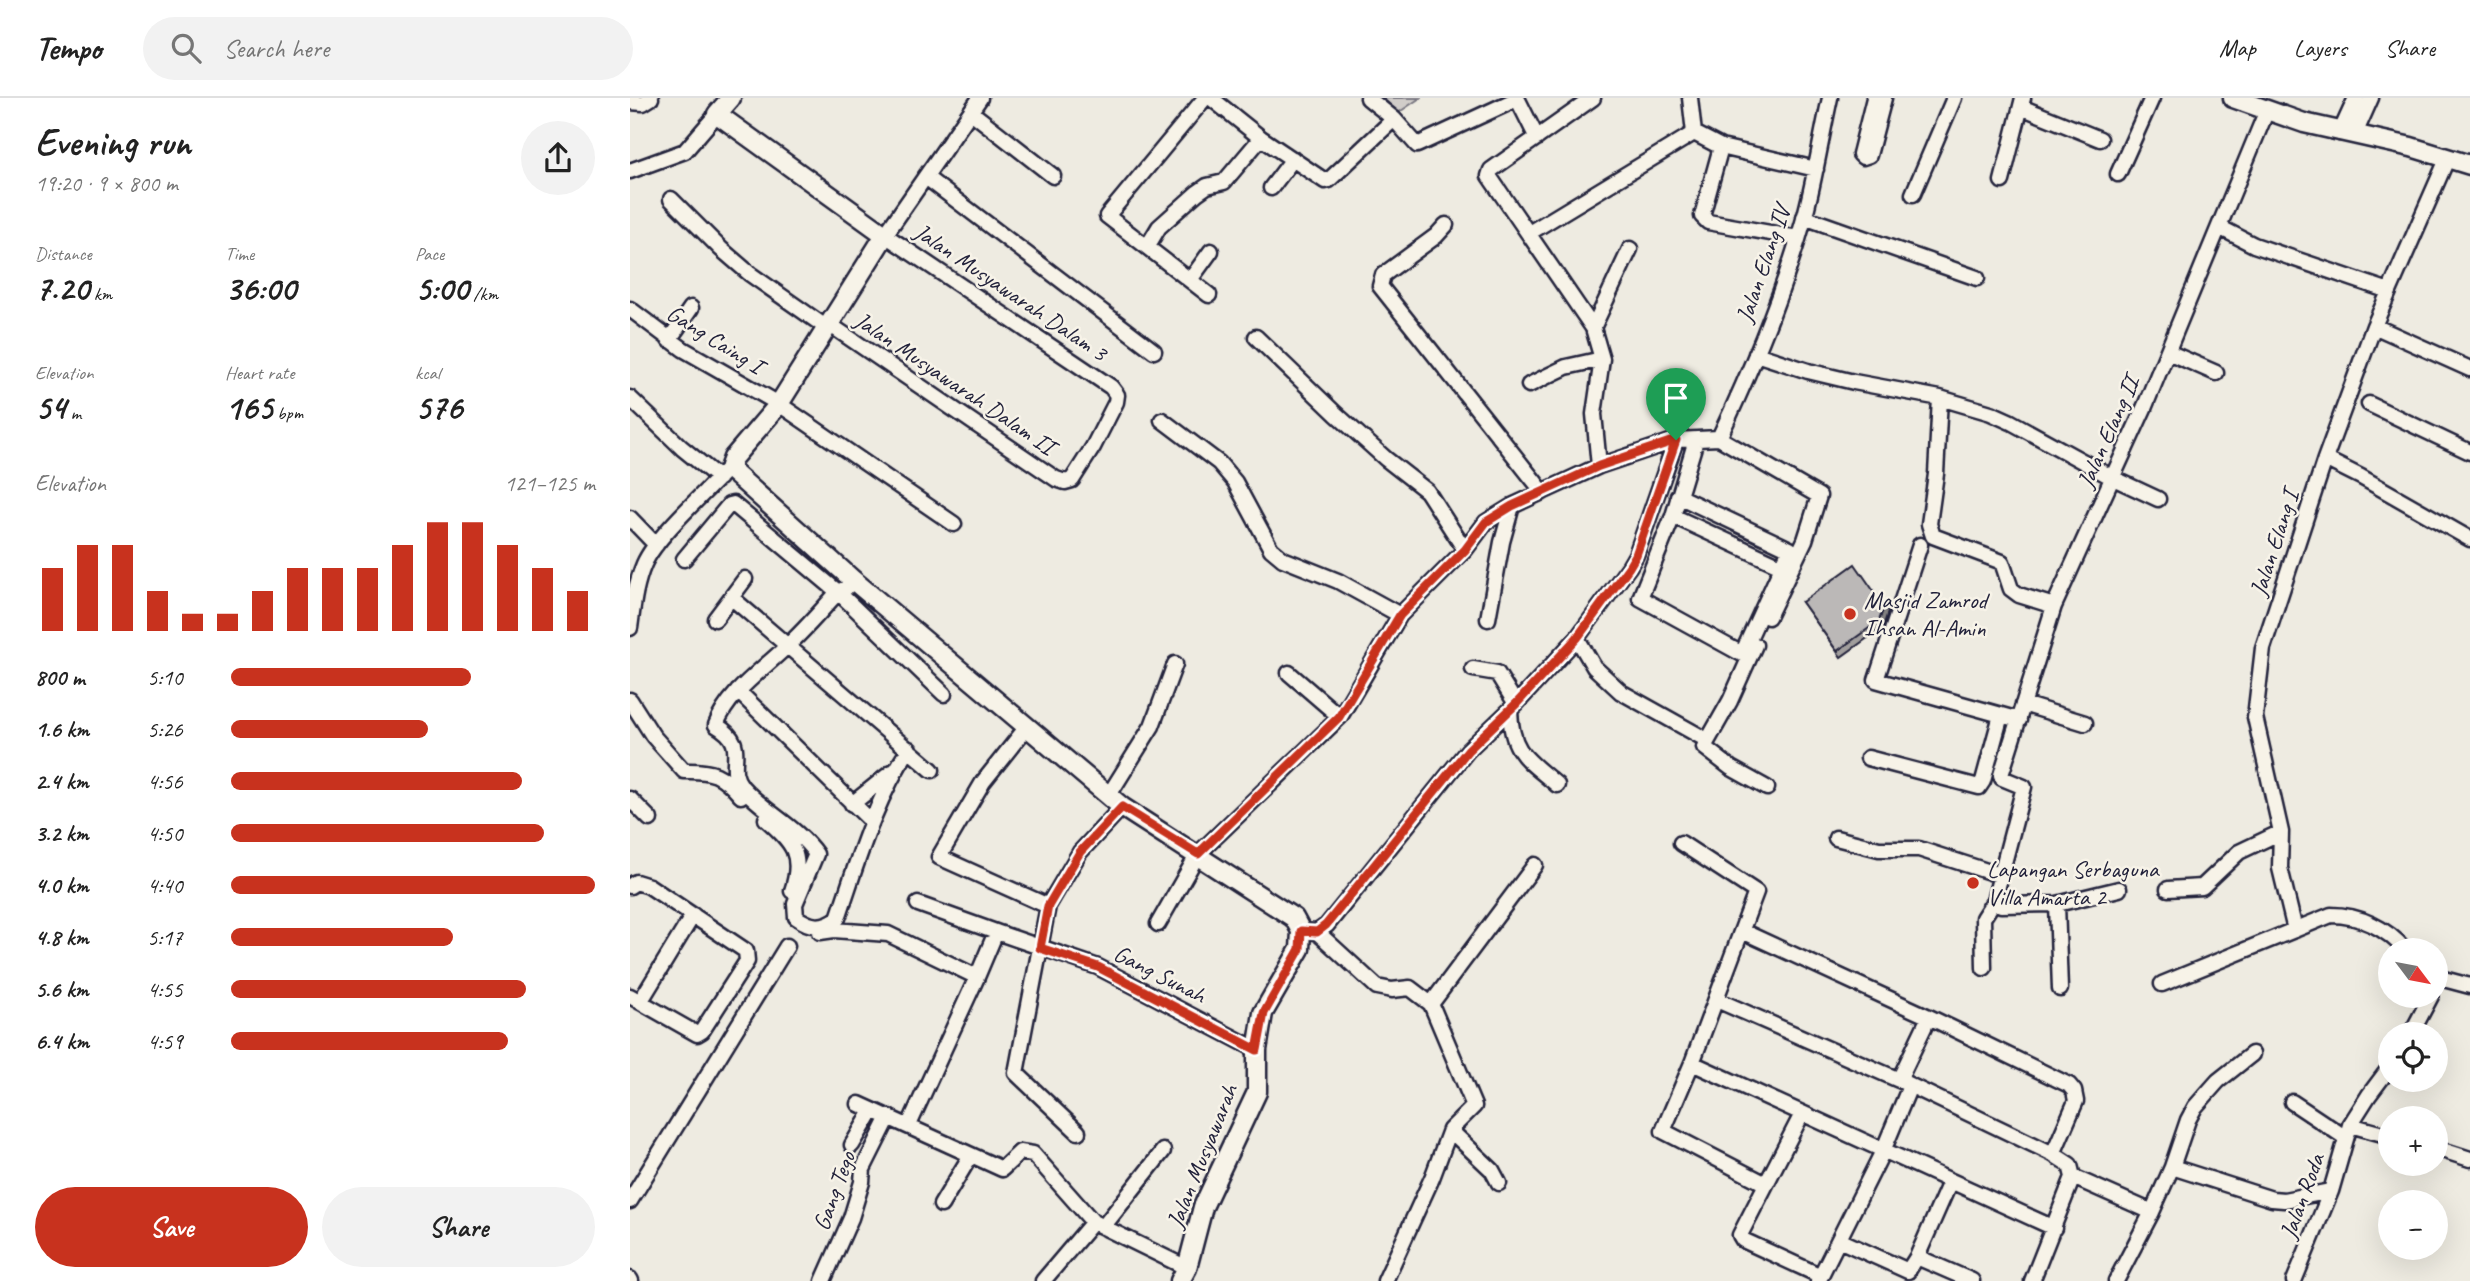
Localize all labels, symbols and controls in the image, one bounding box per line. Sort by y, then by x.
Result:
search box [143,17,633,80]
text: Tempo [35,27,101,69]
icon: search [167,29,205,67]
text: Search here [223,32,329,65]
text: Map [2219,33,2256,63]
text: Layers [2294,33,2347,63]
text: Share [2385,33,2435,63]
text: Evening run [35,119,191,166]
button: share [521,121,595,195]
text: 19:20 · 9 × 800 m [35,169,178,198]
street label: Jalan Elang IV [1729,198,1798,327]
street label: Jalan Musyawarah Dalam 3 [908,216,1115,369]
text: Distance [35,242,92,266]
text: Time [225,242,254,266]
text: Pace [415,242,444,266]
text: 7.20 [35,266,89,311]
text: 36:00 [225,266,296,311]
text: 5:00 [415,266,469,311]
text: km [89,282,112,306]
text: /km [469,282,498,306]
street label: Gang Caing I [661,298,773,383]
street label: Jalan Musyawarah Dalam II [848,304,1065,464]
text: Elevation [35,361,93,385]
text: Heart rate [225,361,294,385]
text: kcal [415,361,440,385]
pin [1646,368,1706,440]
street label: Jalan Elang II [2070,368,2148,493]
icon: arrive [1657,379,1695,417]
text: 54 [35,385,66,430]
text: 165 [225,385,272,430]
text: 576 [415,385,462,430]
text: m [66,401,81,425]
text: bpm [272,401,303,425]
text: Elevation [35,469,106,498]
text: 121–125 m [504,469,595,498]
street label: Jalan Elang I [2243,481,2307,601]
place label: Masjid Zamrod Ihsan Al-Amin [1864,585,1990,643]
marker: Masjid Zamrod Ihsan Al-Amin [1842,606,1858,622]
text: 800 m [35,663,85,692]
text: 5:10 [147,663,183,692]
text: 1.6 km [35,715,89,744]
text: 5:26 [147,715,183,744]
text: 2.4 km [35,767,89,796]
text: 4:56 [147,767,183,796]
text: 3.2 km [35,819,89,848]
text: 4:50 [147,819,183,848]
place label: Lapangan Serbaguna Villa Amarta 2 [1987,854,2160,912]
text: 4.0 km [35,871,89,900]
text: 4:40 [147,871,183,900]
marker: Lapangan Serbaguna Villa Amarta 2 [1965,875,1981,891]
text: 4.8 km [35,923,89,952]
text: 5:17 [147,923,183,952]
street label: Gang Sunah [1109,938,1213,1011]
north arrow [2378,938,2448,1008]
map controls [2378,938,2448,1260]
text: 5.6 km [35,975,89,1004]
text: 4:55 [147,975,183,1004]
button: locate [2378,1022,2448,1092]
text: 6.4 km [35,1027,89,1056]
text: 4:59 [147,1027,183,1056]
street label: Jalan Musyawarah [1159,1078,1245,1233]
button: + [2378,1106,2448,1176]
street label: Gang Tego [806,1146,863,1234]
street label: Jalan Roda [2272,1148,2332,1244]
button: Save [35,1187,308,1267]
button: Share [322,1187,595,1267]
button: − [2378,1190,2448,1260]

